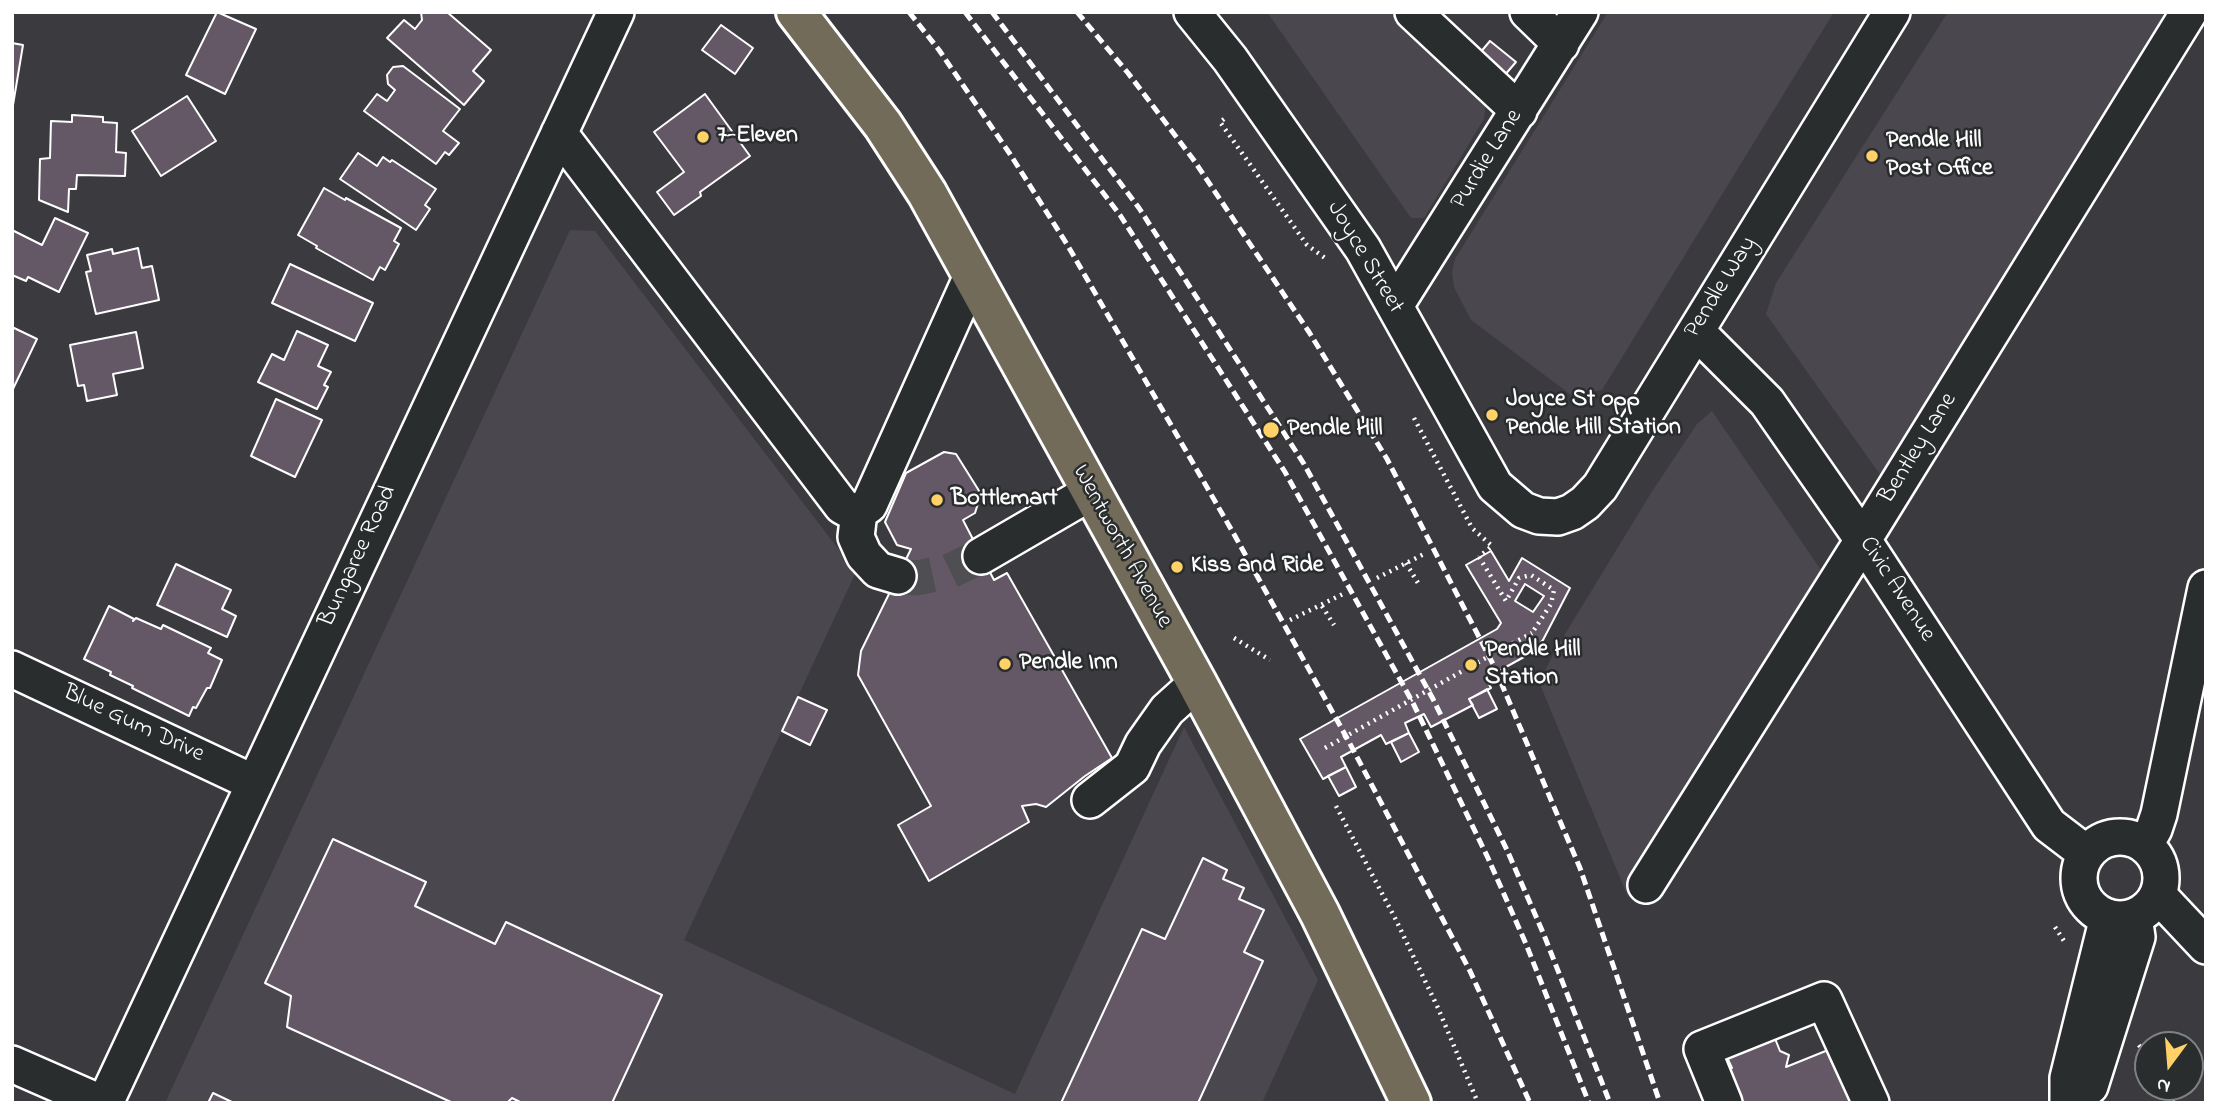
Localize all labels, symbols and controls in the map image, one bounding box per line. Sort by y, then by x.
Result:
street label: Purdie Lane [1446,105,1530,215]
place label: 7-Eleven [717,123,798,151]
place label: Pendle Hill Post Office [1886,128,1993,184]
marker: 7-Eleven [695,129,711,145]
marker: Pendle Hill Post Office [1864,148,1880,164]
street label: Joyce Street [1319,197,1409,319]
street label: Pendle Way [1680,232,1764,344]
place label: Joyce St opp Pendle Hill Station [1506,387,1681,443]
street label: Bentley Lane [1874,388,1964,510]
marker: Joyce St opp Pendle Hill Station [1484,407,1500,423]
place label: Pendle Hill [1287,416,1383,444]
marker: Pendle Hill [1261,420,1281,440]
street label: Wentworth Avenue [1064,460,1178,634]
street label: Bungaree Road [314,482,404,632]
place label: Bottlemart [951,486,1058,514]
marker: Bottlemart [929,492,945,508]
street label: Civic Avenue [1851,532,1941,648]
place label: Kiss and Ride [1191,553,1324,581]
marker: Kiss and Ride [1169,559,1185,575]
place label: Pendle Hill Station [1485,637,1581,693]
place label: Pendle Inn [1019,650,1118,678]
marker: Pendle Inn [997,656,1013,672]
marker: Pendle Hill Station [1463,657,1479,673]
street label: Blue Gum Drive [58,680,208,770]
north arrow [2134,1031,2204,1101]
text: N [2154,1070,2174,1099]

